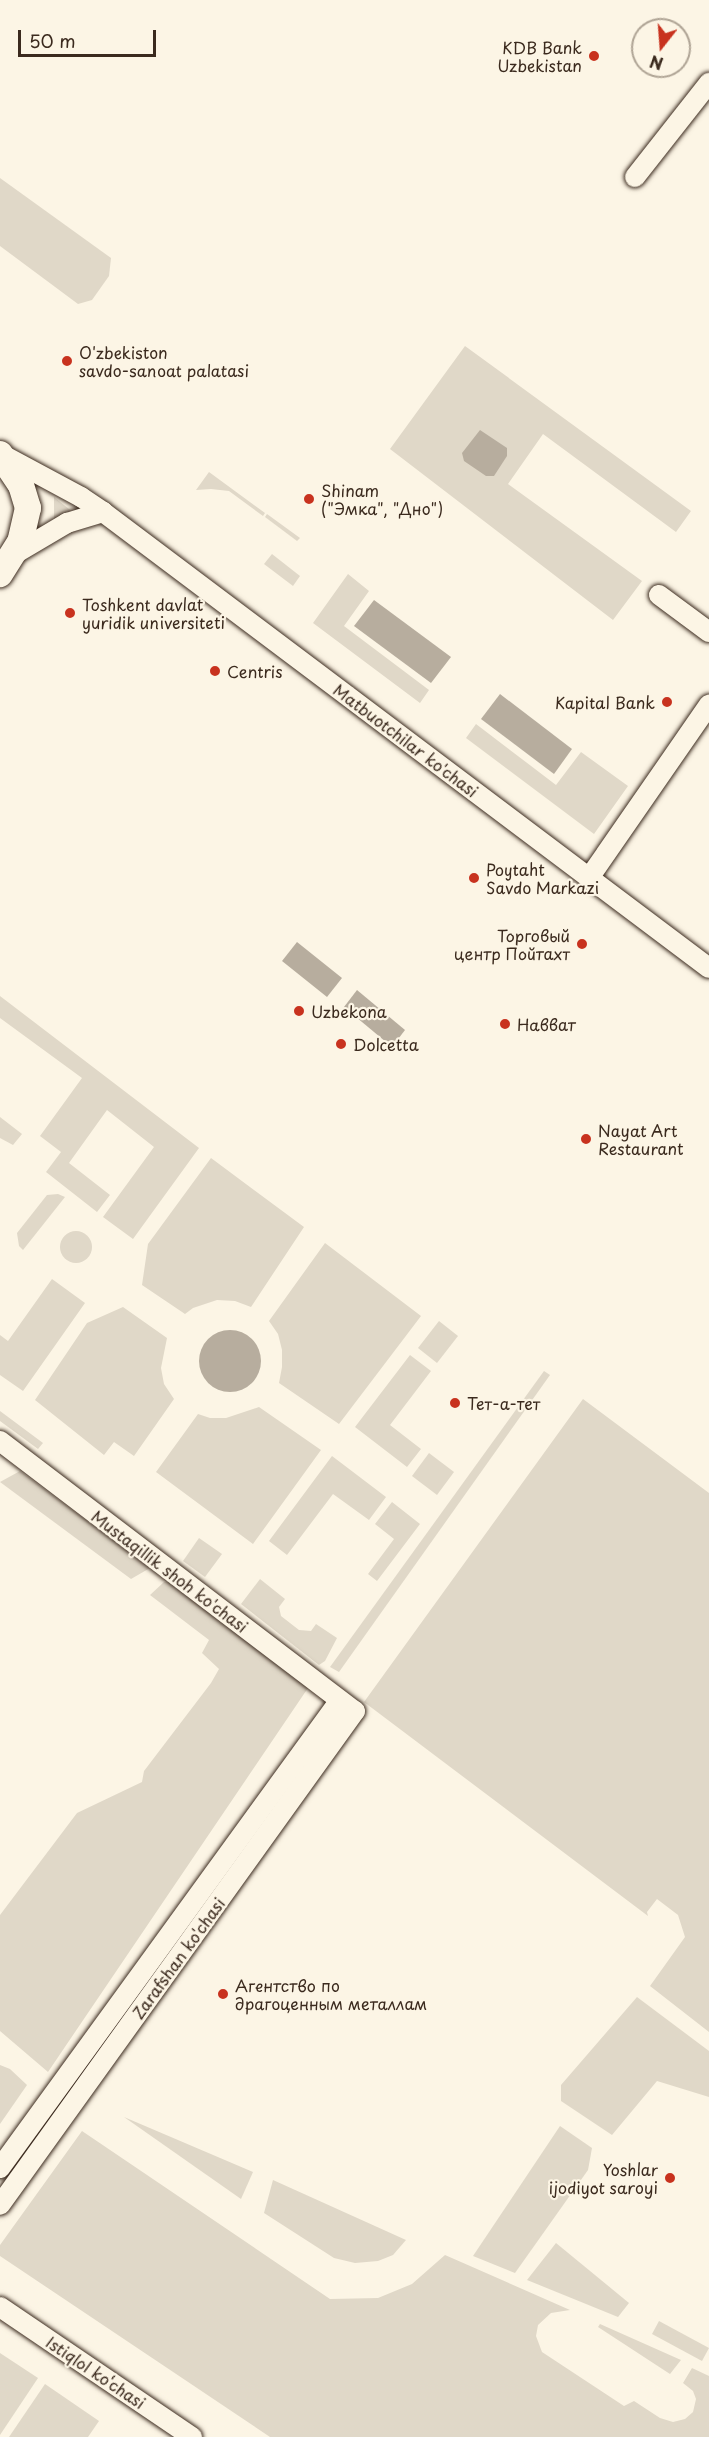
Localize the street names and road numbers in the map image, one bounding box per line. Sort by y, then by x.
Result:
street label: Matbuotchilar ko'chasi [330,680,482,800]
street label: Mustaqillik shoh ko'chasi [88,1506,252,1636]
street label: Zarafshan ko'chasi [128,1894,228,2022]
street label: Istiqlol ko‘chasi [43,2332,149,2412]

